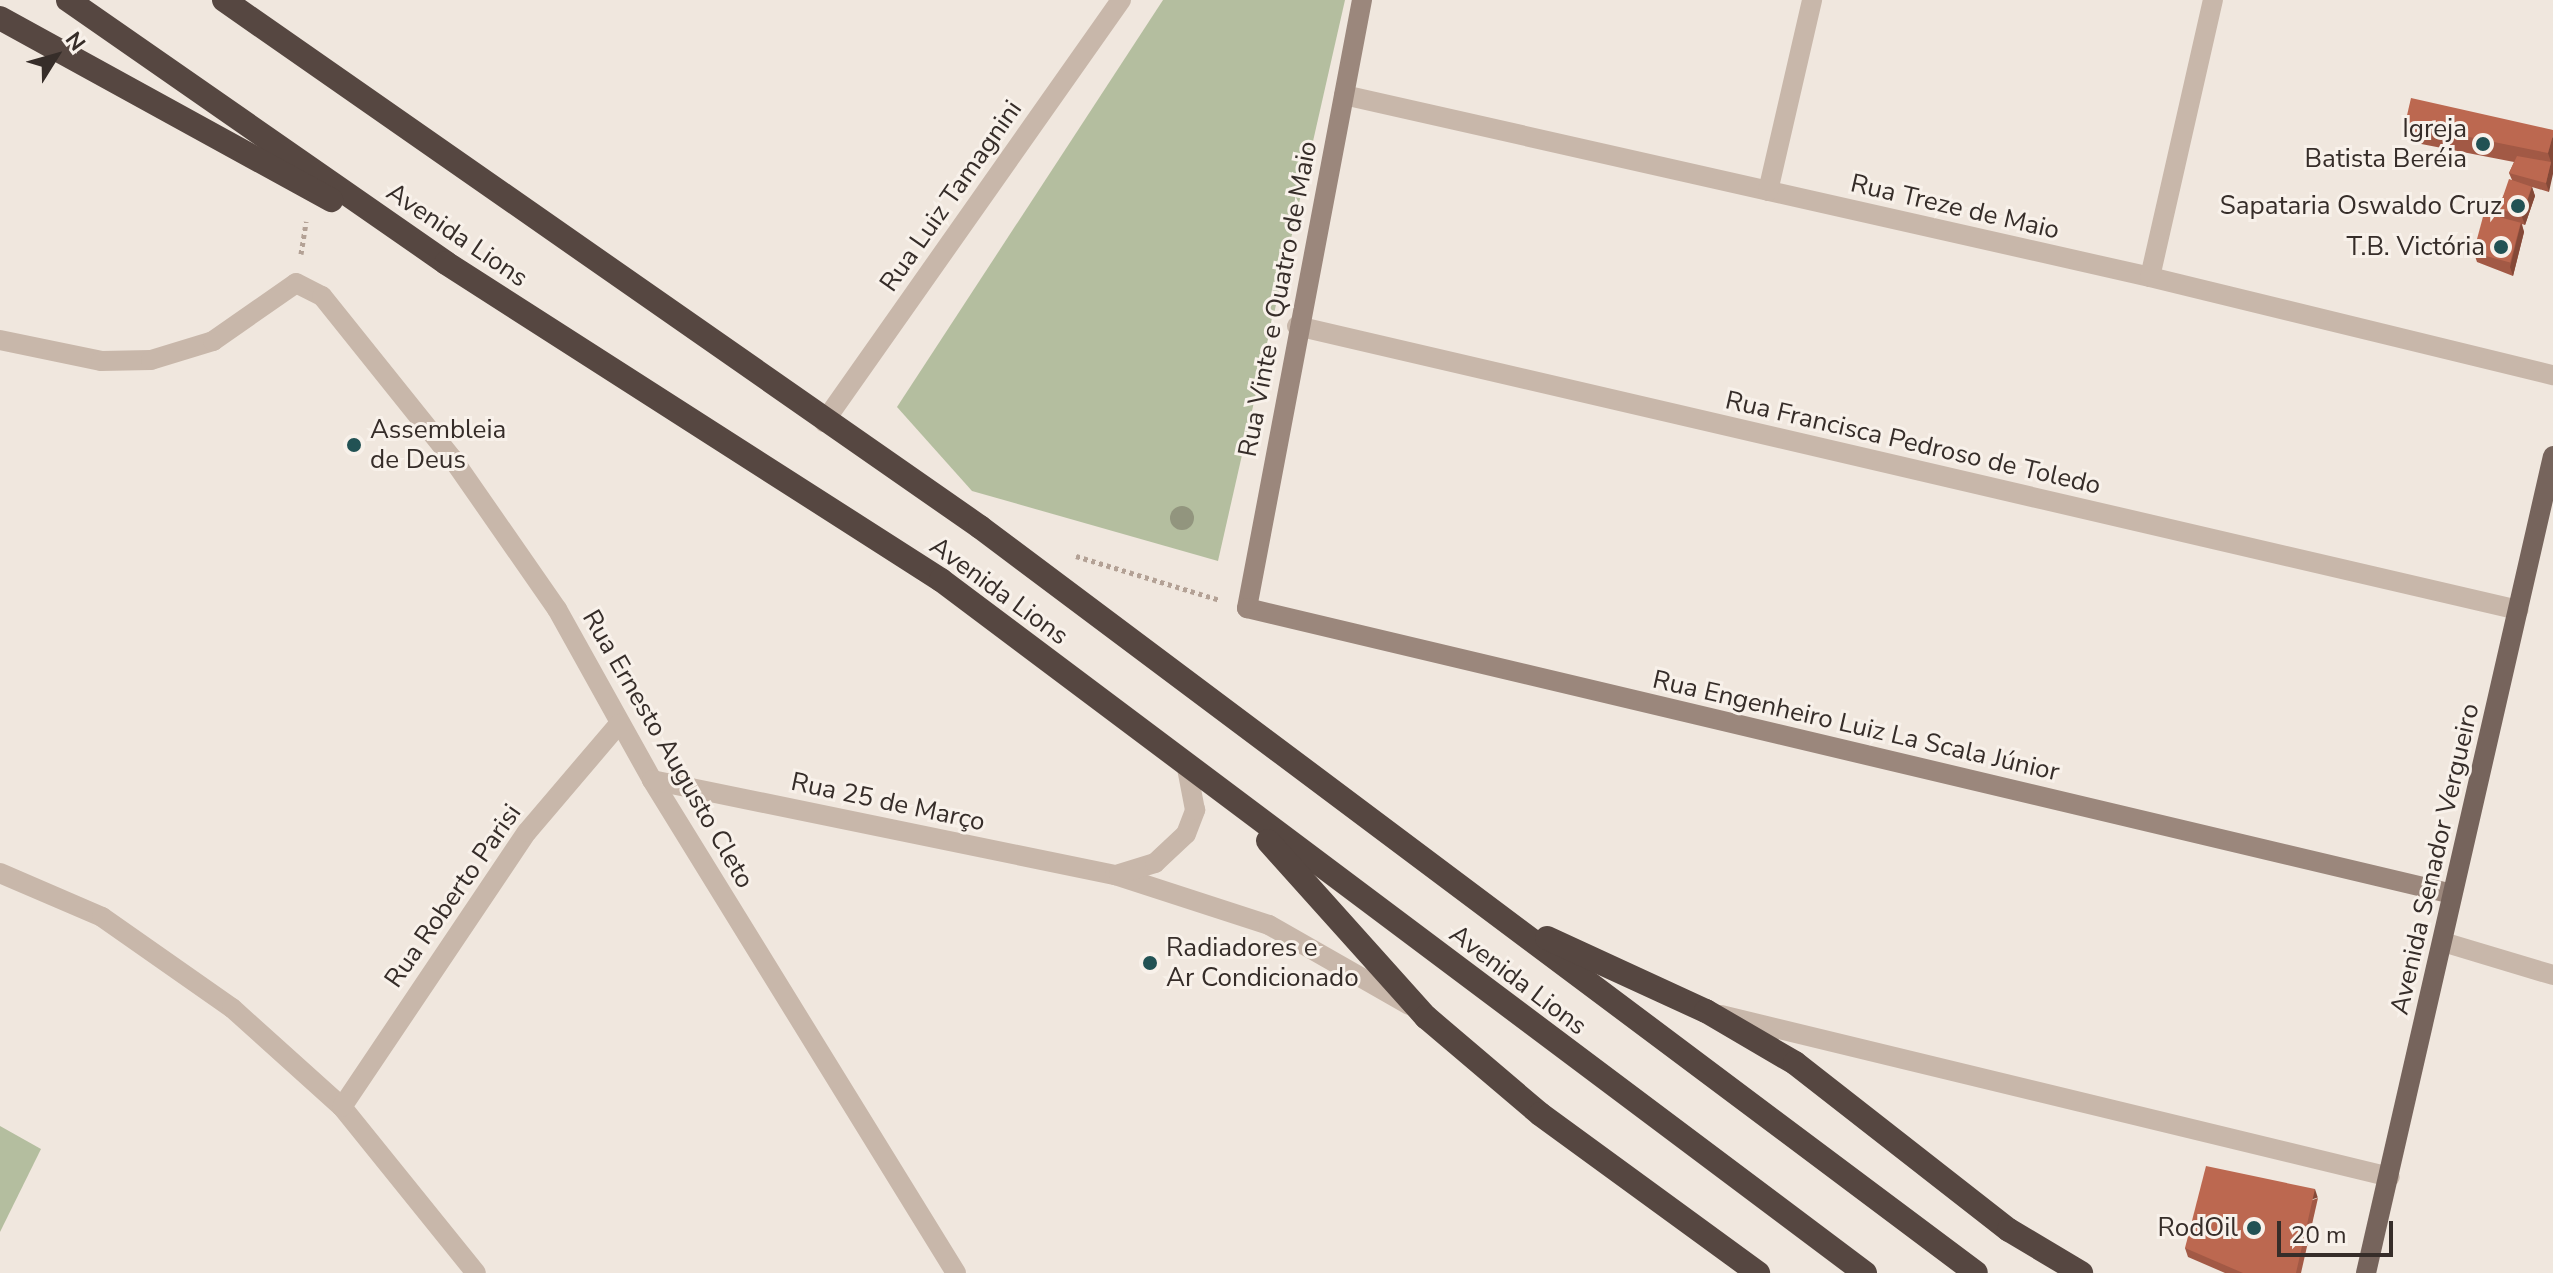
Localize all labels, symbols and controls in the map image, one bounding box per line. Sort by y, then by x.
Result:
north arrow [16,16,96,96]
text: N [58,26,92,57]
street label: Rua Luiz Tamagnini [873,95,1029,297]
place label: Igreja Batista Beréia [2304,113,2467,174]
marker: Igreja Batista Beréia [2474,135,2492,153]
street label: Rua Vinte e Quatro de Maio [1232,138,1324,460]
street label: Rua Treze de Maio [1847,168,2063,246]
street label: Avenida Lions [380,176,534,294]
place label: Sapataria Oswaldo Cruz [2220,190,2502,222]
marker: Sapataria Oswaldo Cruz [2509,197,2527,215]
place label: T.B. Victória [2346,231,2485,263]
marker: T.B. Victória [2492,238,2510,256]
street label: Rua Francisca Pedroso de Toledo [1722,385,2104,501]
place label: Assembleia de Deus [370,414,506,476]
marker: Assembleia de Deus [345,436,363,454]
street label: Avenida Lions [924,530,1074,652]
street label: Rua Ernesto Augusto Cleto [575,604,761,894]
street label: Rua Engenheiro Luiz La Scala Júnior [1650,664,2062,788]
street label: Avenida Senador Vergueiro [2384,700,2486,1018]
street label: Rua 25 de Março [788,766,988,838]
street label: Rua Roberto Parisi [378,798,528,994]
street label: Avenida Lions [1443,918,1593,1042]
place label: Radiadores e Ar Condicionado [1166,932,1359,994]
marker: Radiadores e Ar Condicionado [1141,954,1159,972]
scale bar [2281,1205,2397,1255]
place label: RodOil [2158,1212,2238,1244]
marker: RodOil [2245,1219,2263,1237]
text: 20 m [2291,1219,2347,1251]

